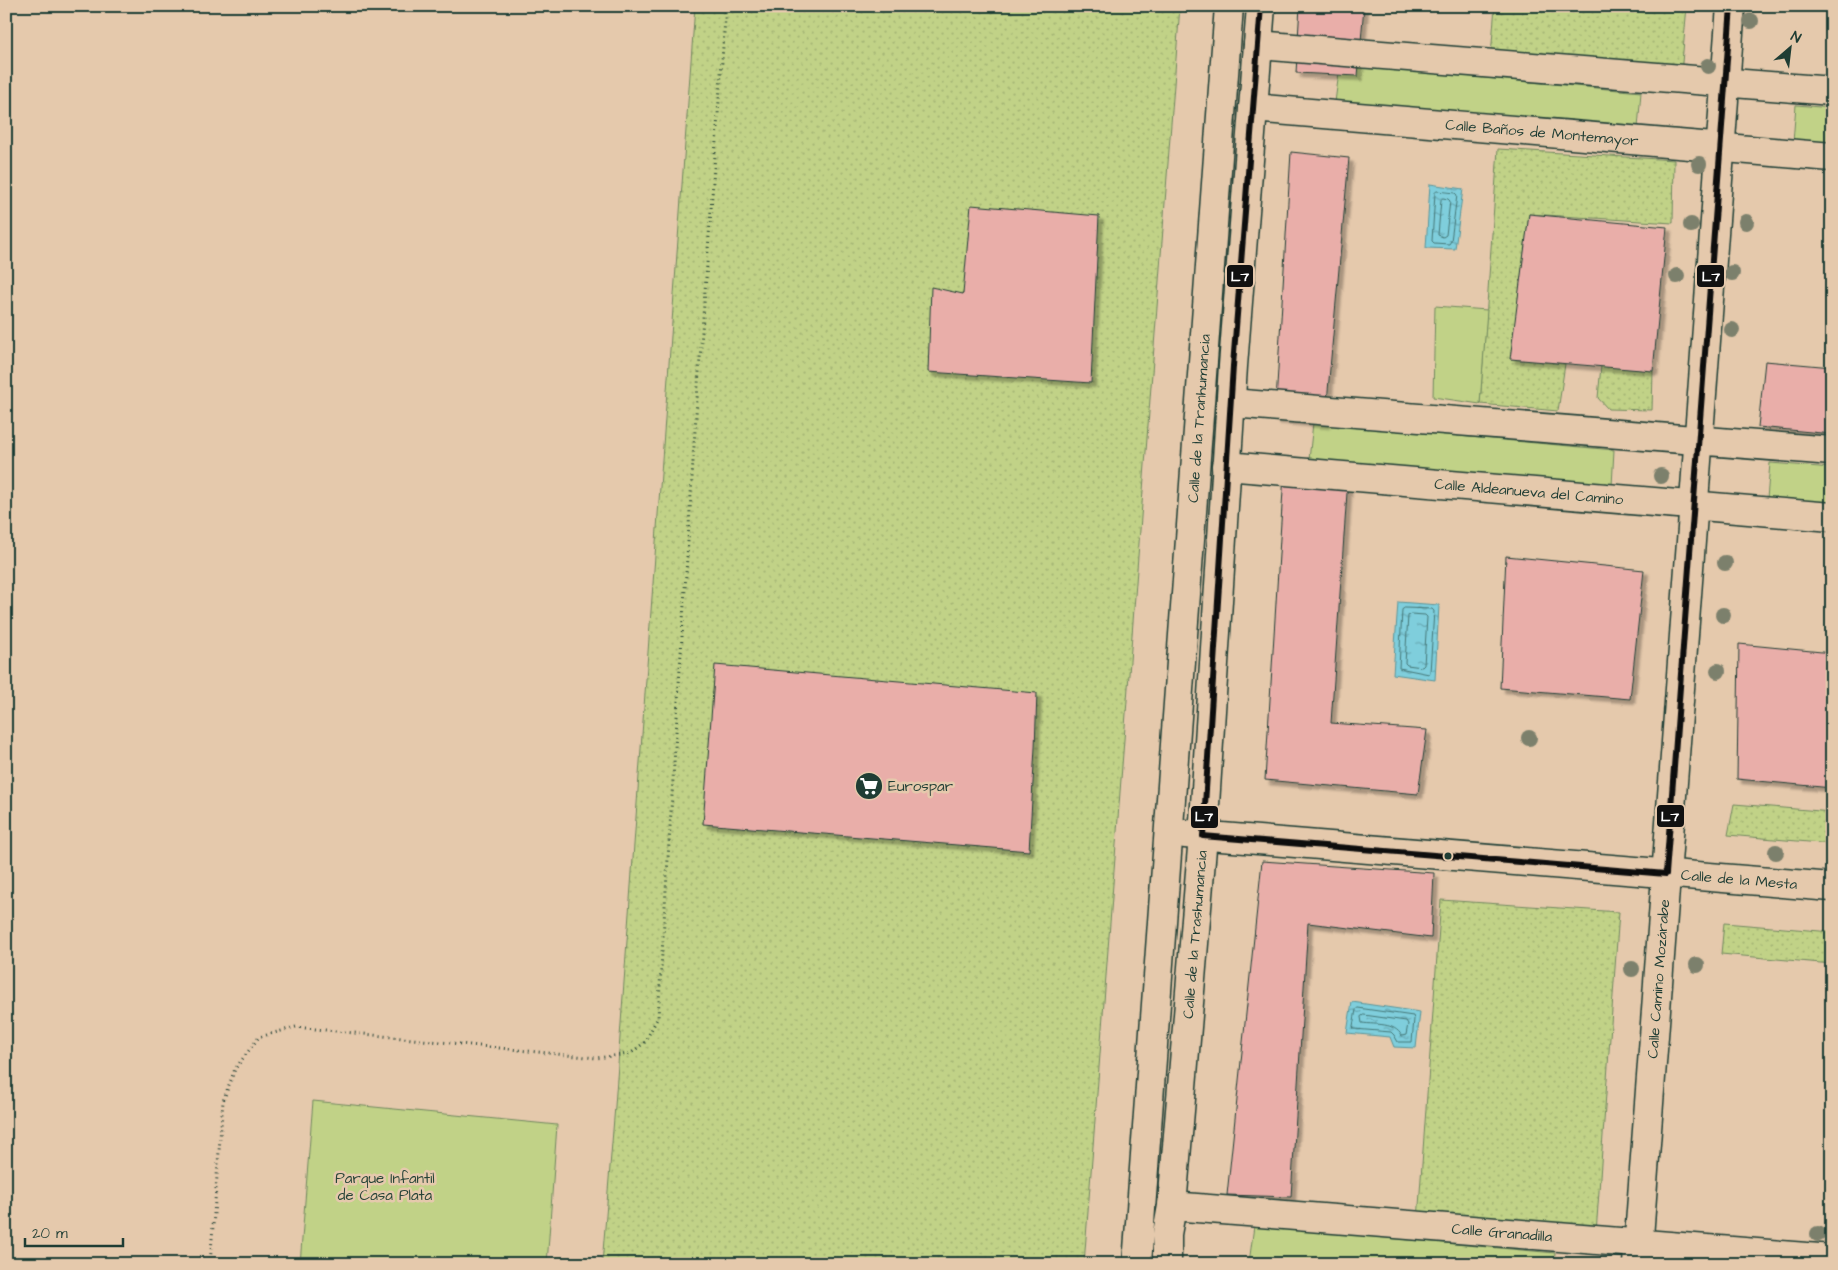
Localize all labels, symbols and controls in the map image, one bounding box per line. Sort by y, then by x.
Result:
north arrow [1766,22,1816,72]
text: N [1787,27,1804,48]
street label: Calle Baños de Montemayor [1445,114,1639,151]
line badge: L7 [1226,264,1254,288]
line badge: L7 [1696,264,1725,288]
text: L7 [1231,267,1250,287]
text: L7 [1702,267,1721,287]
street label: Calle de la Tranhumancia [1182,333,1216,503]
street label: Calle Aldeanueva del Camino [1434,473,1625,510]
supermarket icon: Eurospar [854,771,884,801]
place label: Eurospar [888,776,953,797]
line badge: L7 [1656,804,1685,828]
line badge: L7 [1190,805,1219,829]
text: L7 [1195,807,1214,827]
text: L7 [1661,807,1680,827]
street label: Calle de la Trashumancia [1177,849,1212,1020]
unlabelled marker [1443,851,1453,861]
street label: Calle de la Mesta [1680,864,1799,895]
street label: Calle Camino Mozárabe [1642,898,1675,1059]
park label: Parque Infantil de Casa Plata [335,1168,435,1206]
scale bar [25,1215,122,1247]
street label: Calle Granadilla [1451,1218,1553,1247]
text: 20 m [32,1223,68,1244]

